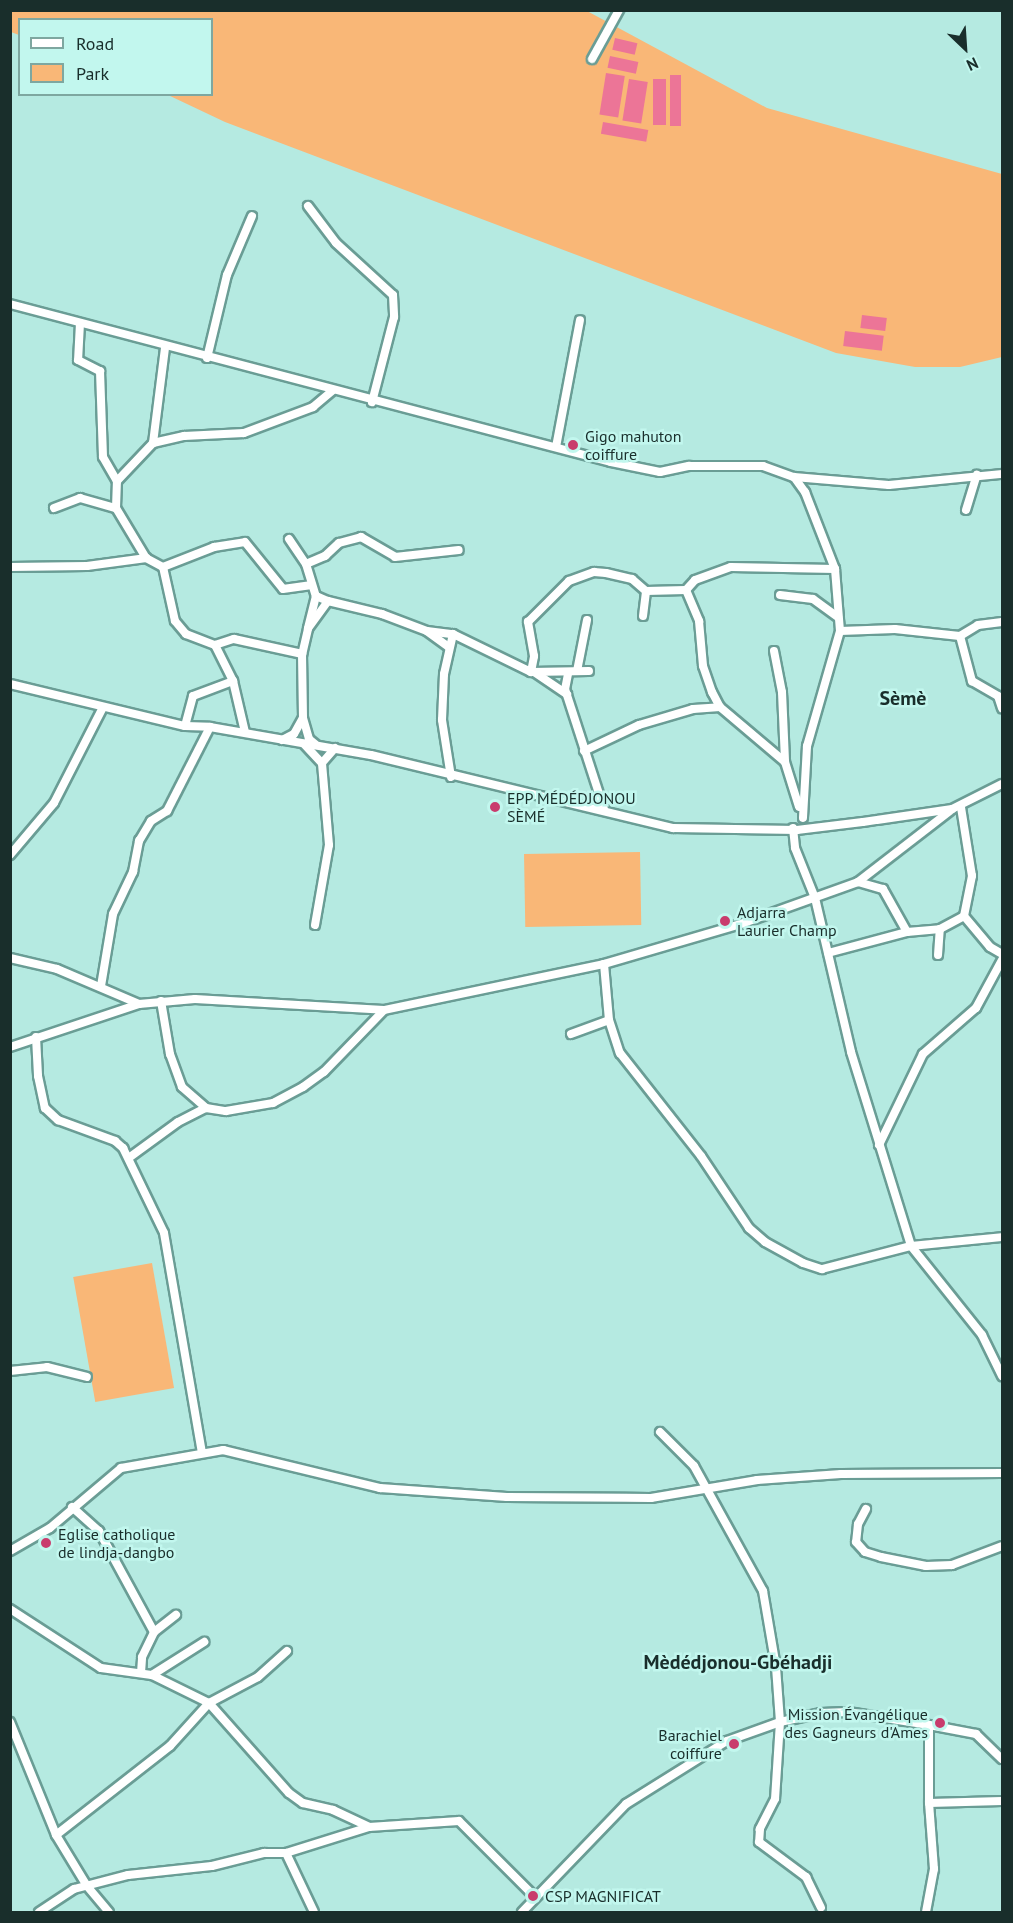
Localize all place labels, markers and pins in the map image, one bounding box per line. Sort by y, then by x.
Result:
place label: Gigo mahuton coiffure [585,426,681,464]
marker: Gigo mahuton coiffure [566,438,580,452]
place label: EPP MÉDÉDJONOU SÈMÉ [507,788,636,826]
marker: EPP MÉDÉDJONOU SÈMÉ [488,800,502,814]
place label: Adjarra Laurier Champ [737,902,837,940]
marker: Adjarra Laurier Champ [718,914,732,928]
place label: Eglise catholique de lindja-dangbo [58,1524,175,1562]
marker: Eglise catholique de lindja-dangbo [39,1536,53,1550]
place label: Mission Évangélique des Gagneurs d'Ames [785,1704,928,1742]
marker: Mission Évangélique des Gagneurs d'Ames [933,1716,947,1730]
place label: Barachiel coiffure [658,1725,722,1763]
marker: Barachiel coiffure [727,1737,741,1751]
place label: CSP MAGNIFICAT [545,1886,661,1906]
marker: CSP MAGNIFICAT [526,1889,540,1903]

